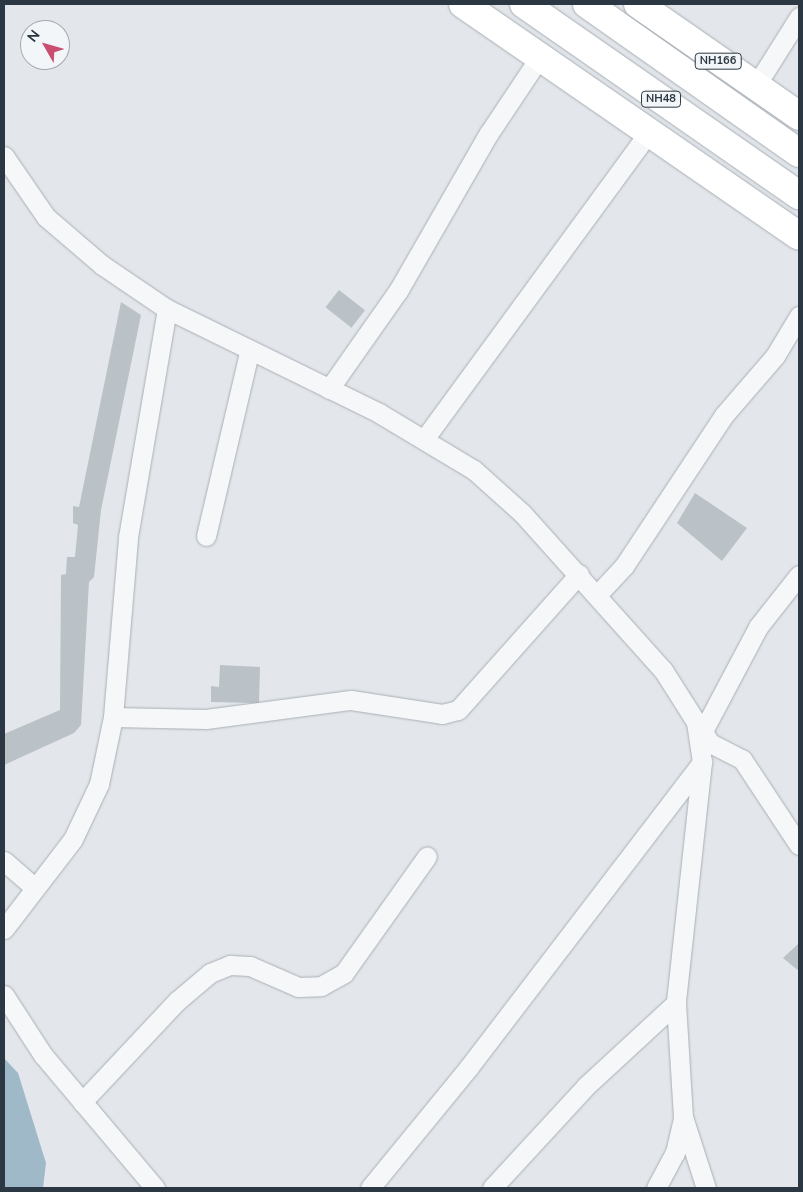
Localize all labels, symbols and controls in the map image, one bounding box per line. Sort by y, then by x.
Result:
north arrow [20,20,70,70]
text: N [23,26,44,46]
road number: NH166 [694,52,742,70]
road number: NH48 [641,90,681,108]

